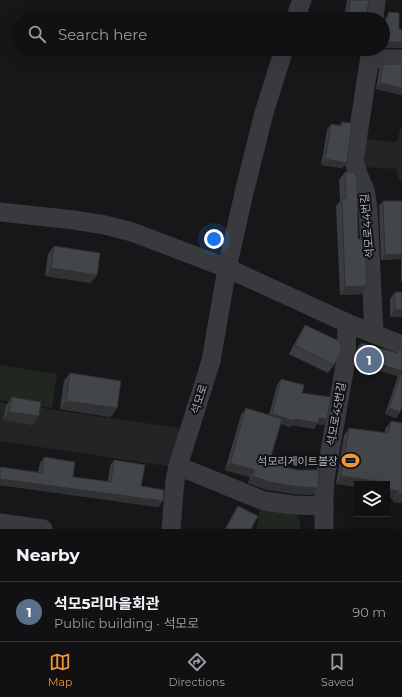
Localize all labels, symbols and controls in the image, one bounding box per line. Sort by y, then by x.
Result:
search box [12,12,390,56]
icon: search [26,23,48,45]
text: Search here [58,25,147,44]
street label: 석모로44번길 [357,193,377,259]
your location [204,229,224,249]
pin: 1 [356,345,382,375]
street label: 석모로45번길 [324,381,348,447]
street label: 석모로 [188,382,210,416]
sports icon: 석모리게이트볼장 [341,451,361,471]
place label: 석모리게이트볼장 [257,454,338,468]
map controls [354,481,390,517]
button: layers [354,481,390,517]
text: Nearby [16,545,80,565]
text: 석모5리마을회관 [54,594,160,613]
text: 1 [26,604,32,620]
text: 90 m [352,604,386,620]
text: Public building · 석모로 [54,615,199,631]
tab: Map [48,651,72,689]
tab: Directions [169,651,225,689]
tab: Saved [321,651,354,689]

